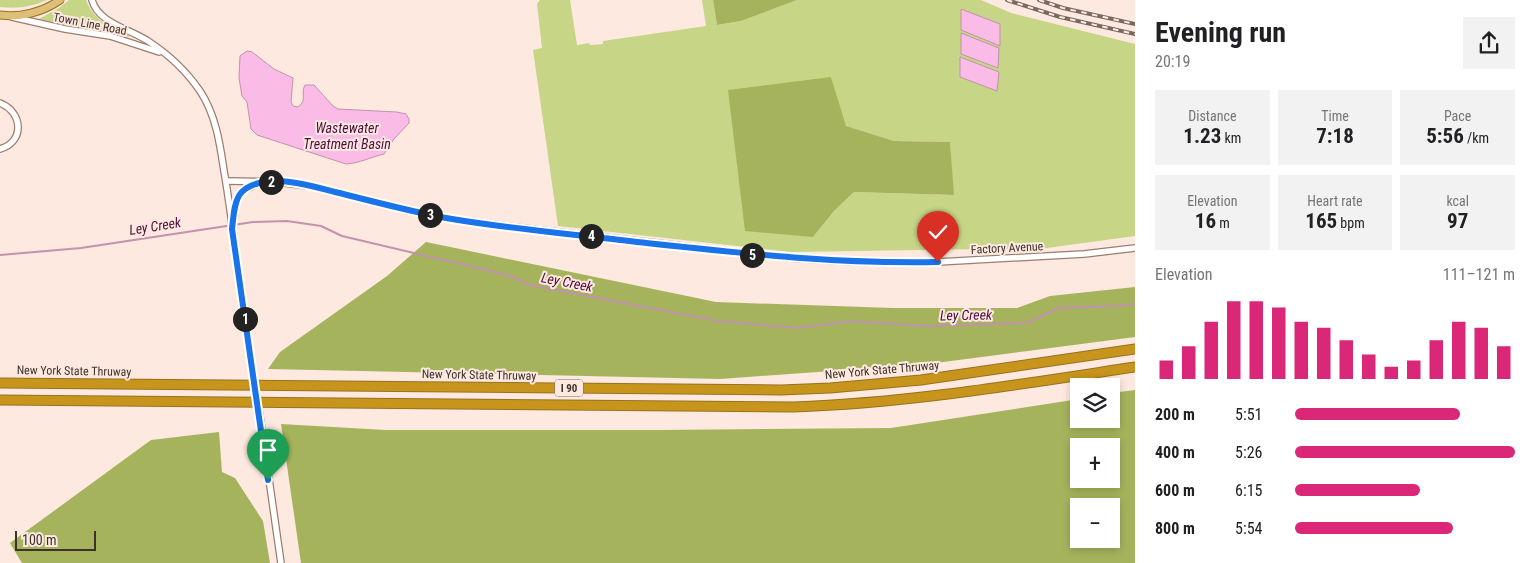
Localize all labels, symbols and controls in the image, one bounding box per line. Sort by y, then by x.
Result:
street label: Town Line Road [52,10,128,38]
text: Evening run [1155,16,1286,49]
button: share [1463,17,1515,69]
text: 20:19 [1155,52,1190,71]
text: Distance [1188,108,1236,124]
text: Time [1321,108,1349,124]
text: Pace [1444,108,1471,124]
water label: Wastewater Treatment Basin [303,120,391,152]
text: 1.23 [1183,124,1221,148]
text: 7:18 [1316,124,1354,148]
text: 5:56 [1426,124,1464,148]
text: km [1221,130,1241,146]
text: /km [1464,130,1489,146]
pin: 2 [258,170,284,194]
text: 2 [268,174,275,190]
text: Elevation [1187,193,1238,209]
text: Heart rate [1307,193,1363,209]
text: kcal [1446,193,1469,209]
pin: 3 [418,202,442,228]
text: 3 [427,207,434,223]
text: 16 [1195,209,1216,233]
text: 165 [1305,209,1337,233]
text: 97 [1447,209,1468,233]
pin [917,211,959,262]
water label: Ley Creek [128,214,183,238]
text: m [1216,215,1230,231]
text: bpm [1337,215,1365,231]
icon: check [924,218,952,246]
pin: 4 [578,224,604,248]
text: 4 [588,228,595,244]
street label: Factory Avenue [970,239,1044,257]
pin: 5 [740,242,764,268]
text: 5 [749,247,756,263]
text: Elevation [1155,265,1213,284]
text: 111–121 m [1443,265,1515,284]
water label: Ley Creek [540,269,595,295]
pin: 1 [232,306,258,332]
water label: Ley Creek [940,307,993,323]
text: 1 [242,311,249,327]
street label: New York State Thruway [824,358,940,382]
street label: New York State Thruway [17,363,131,379]
street label: New York State Thruway [422,367,536,383]
map controls [1070,378,1120,548]
button: layers [1070,378,1120,428]
road number: I 90 [555,379,583,396]
text: 200 m [1155,405,1195,424]
text: 5:51 [1235,405,1262,424]
pin [247,429,289,480]
icon: arrive [254,436,282,464]
button: + [1070,438,1120,488]
text: 400 m [1155,443,1195,462]
text: 5:26 [1235,443,1262,462]
text: 600 m [1155,481,1195,500]
text: 6:15 [1235,481,1262,500]
button: − [1070,498,1120,548]
text: 800 m [1155,519,1195,538]
text: 5:54 [1235,519,1262,538]
scale bar [15,528,96,551]
text: 100 m [22,532,57,548]

